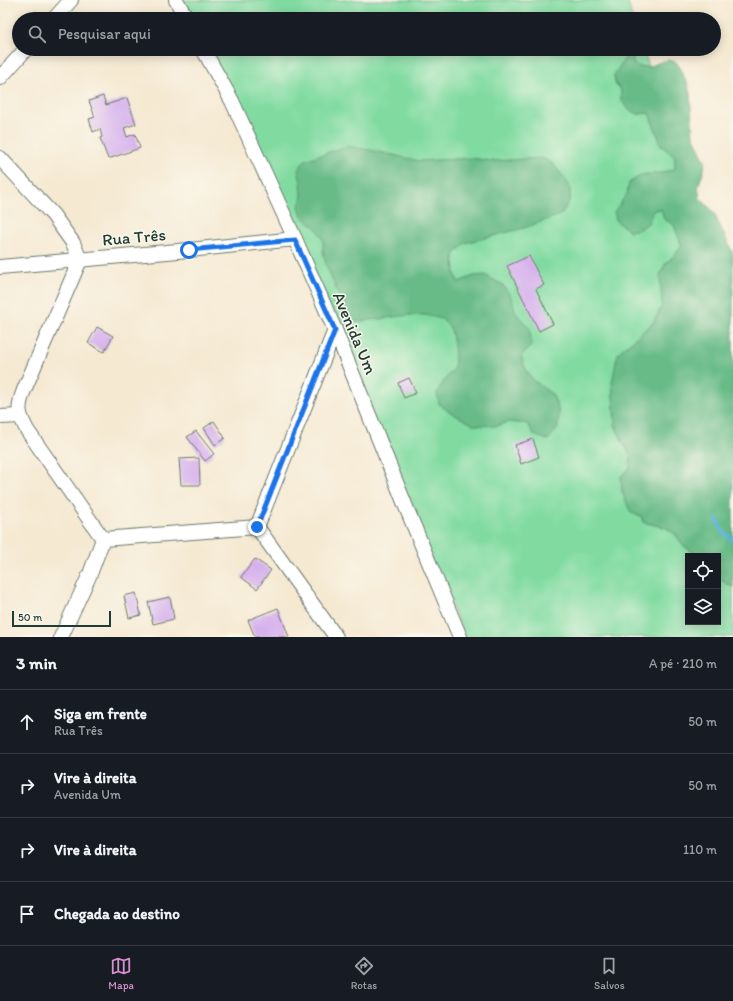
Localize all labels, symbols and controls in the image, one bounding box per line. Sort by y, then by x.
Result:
search box [12,12,721,56]
icon: search [26,23,48,45]
text: Pesquisar aqui [58,25,151,43]
street label: Rua Três [101,224,167,250]
route start [180,241,198,259]
street label: Avenida Um [329,289,381,377]
route end [248,518,266,536]
map controls [685,553,721,625]
button: locate [685,553,721,589]
button: layers [685,589,721,625]
scale bar [12,609,111,628]
text: 50 m [18,611,42,624]
text: 3 min [16,653,57,673]
text: A pé · 210 m [649,656,717,671]
text: Siga em frente [54,705,147,723]
icon: ahead [16,711,38,733]
text: 50 m [688,714,717,729]
text: Rua Três [54,723,103,738]
text: Vire à direita [54,769,137,787]
icon: right [16,775,38,797]
text: 50 m [688,778,717,793]
text: Avenida Um [54,787,121,802]
icon: right [16,839,38,861]
text: Vire à direita [54,841,137,859]
text: 110 m [683,842,717,857]
icon: arrive [16,903,38,925]
text: Chegada ao destino [54,905,180,923]
tab: Mapa [108,955,134,992]
tab: Rotas [351,955,377,992]
tab: Salvos [594,955,625,992]

